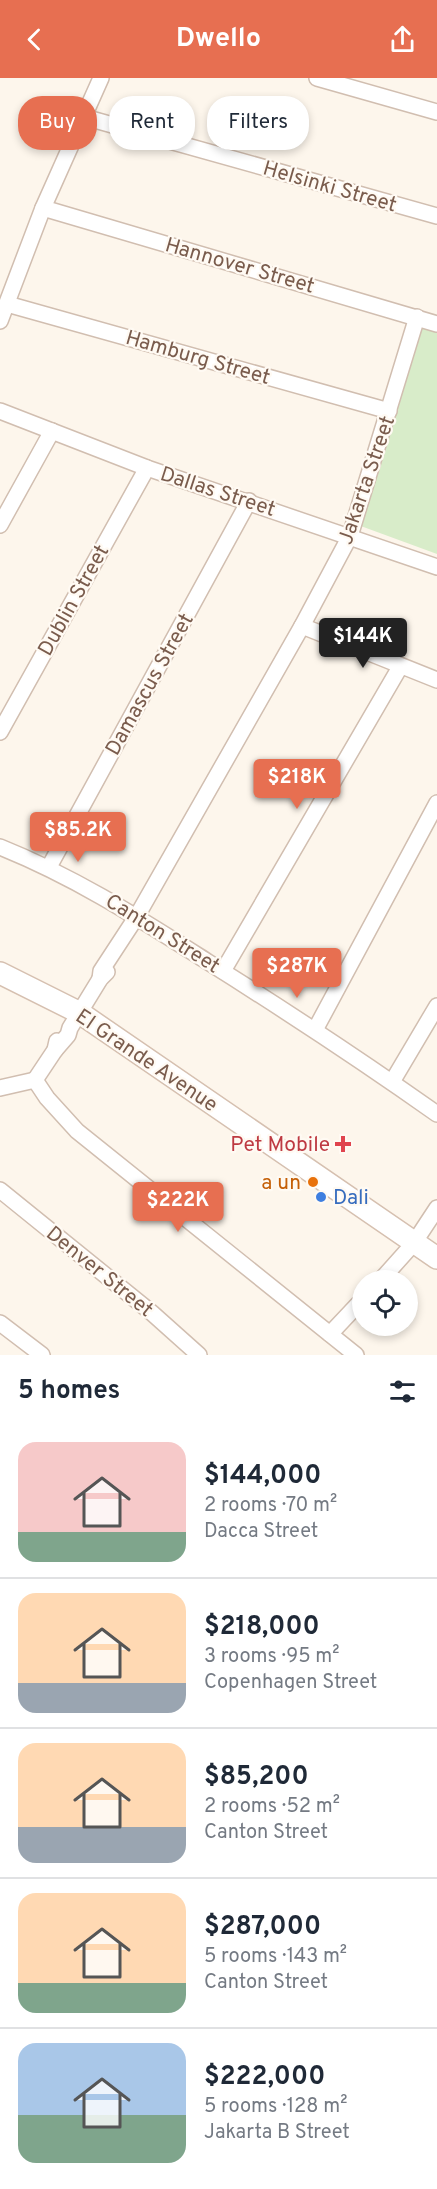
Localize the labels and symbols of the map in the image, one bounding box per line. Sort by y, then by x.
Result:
street label: Helsinki Street [260,155,400,219]
street label: Hannover Street [162,232,317,301]
street label: Hamburg Street [122,325,273,392]
street label: Jakarta Street [333,413,402,548]
street label: Dallas Street [156,461,279,524]
street label: Dublin Street [33,540,116,661]
street label: Damascus Street [100,609,201,761]
pin: $144K [321,618,405,669]
pin: $218K [255,759,339,810]
pin: $85.2K [29,812,127,863]
street label: Canton Street [100,888,225,980]
pin: $287K [255,948,339,999]
street label: El Grande Avenue [70,1004,223,1119]
place label: Pet Mobile [230,1132,330,1159]
marker: Pet Mobile [334,1135,352,1153]
place label: a un [261,1170,301,1197]
marker: a un [306,1175,320,1189]
pin: $222K [136,1182,220,1233]
place label: Dali [333,1185,369,1212]
marker: Dali [314,1190,328,1204]
street label: Denver Street [40,1221,158,1324]

